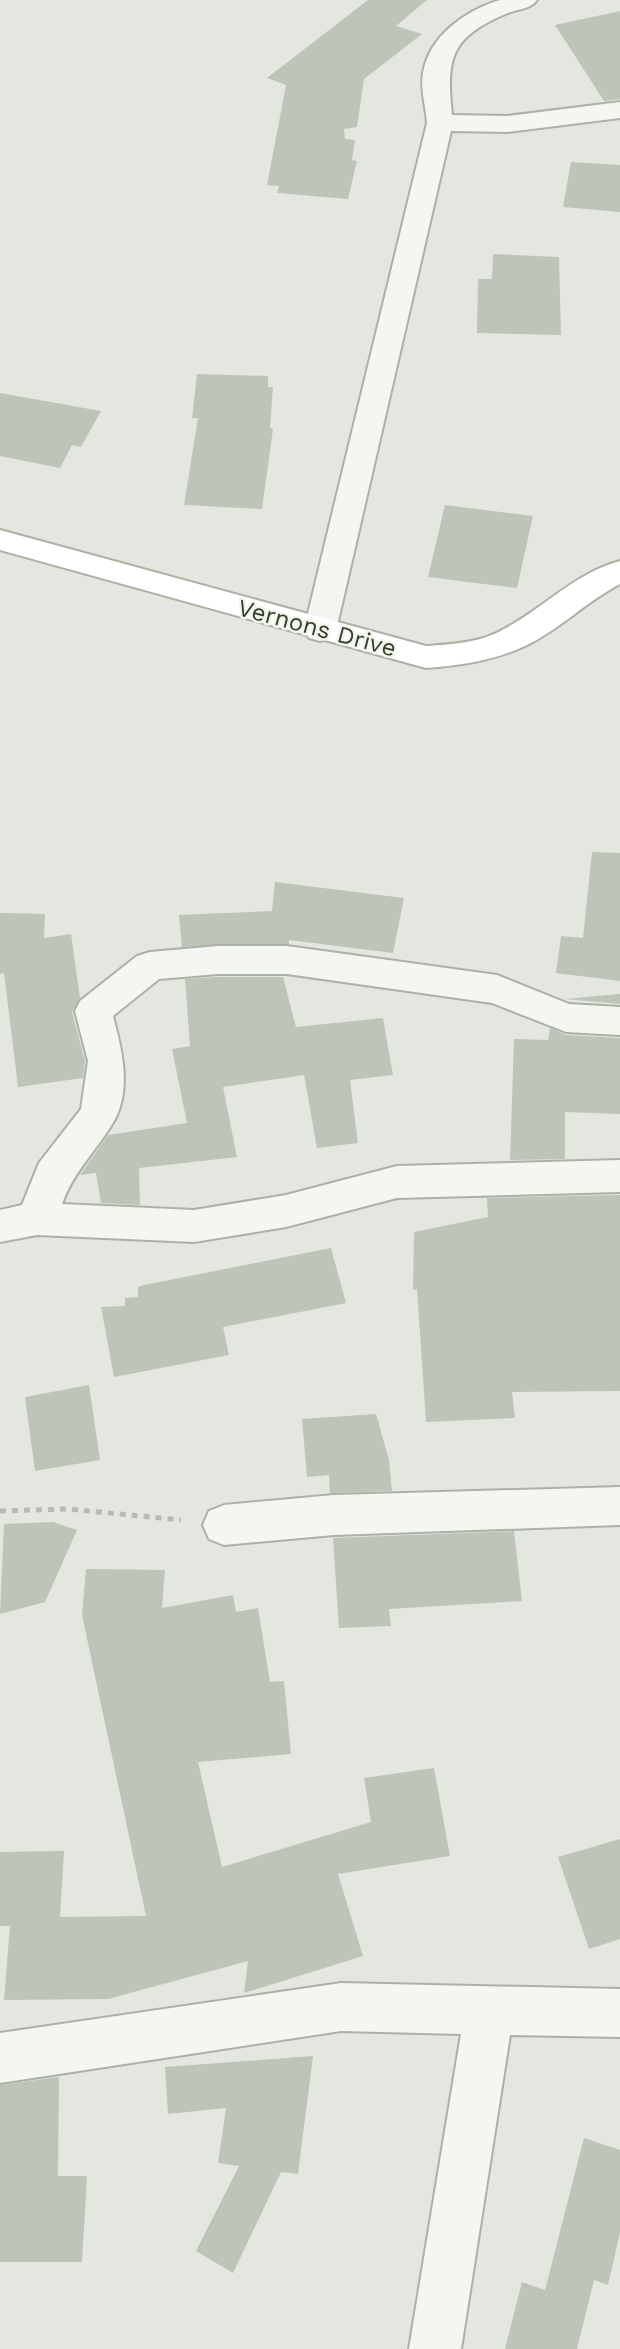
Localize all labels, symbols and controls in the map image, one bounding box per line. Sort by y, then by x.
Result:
street label: Vernons Drive [235,593,399,663]

